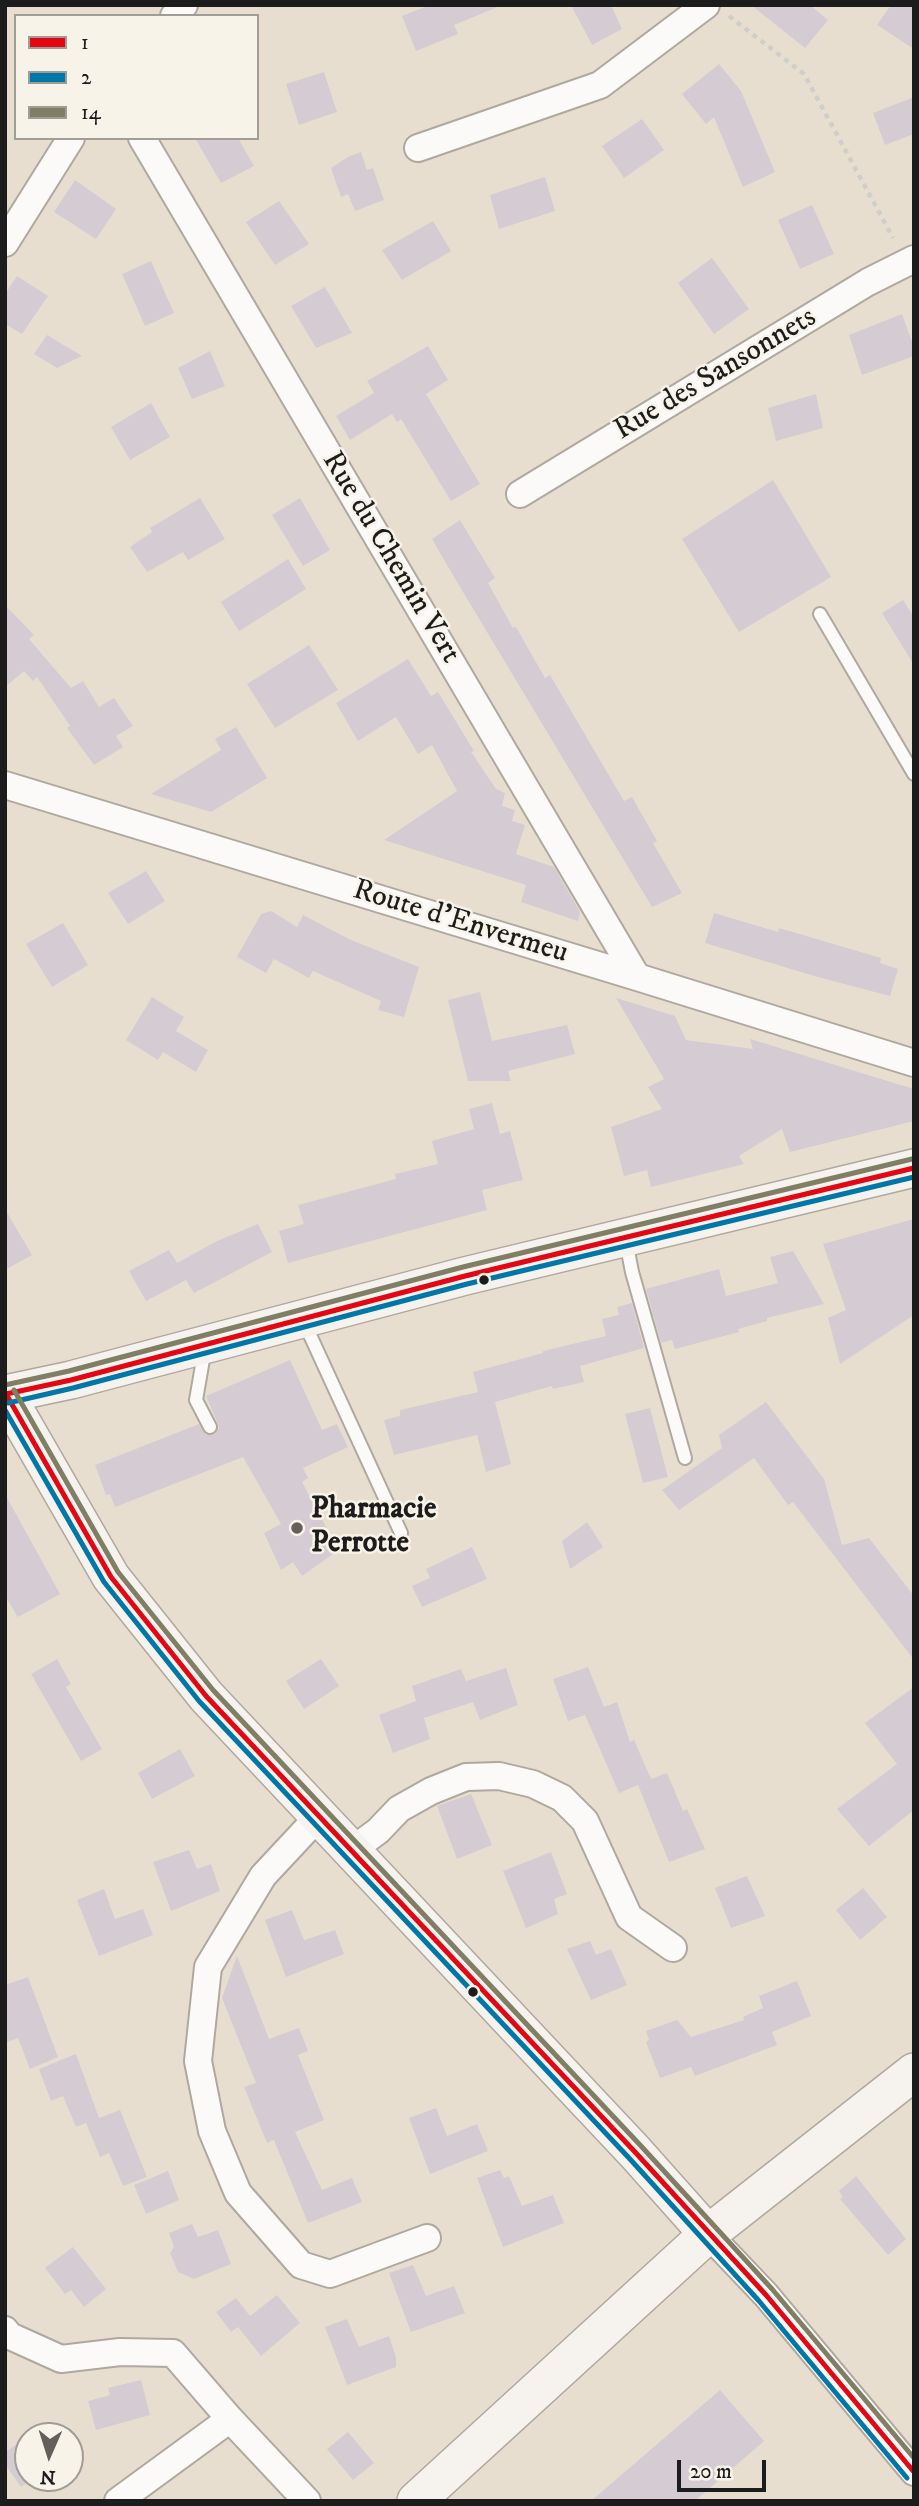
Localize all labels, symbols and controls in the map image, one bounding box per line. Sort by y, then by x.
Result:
legend [14,14,259,140]
text: 1 [81,30,89,56]
text: 2 [81,65,91,91]
text: 14 [81,100,101,126]
street label: Rue des Sansonnets [609,301,823,449]
street label: Rue du Chemin Vert [313,446,467,670]
street label: Route d'Envermeu [348,873,572,973]
unlabelled marker [477,1273,491,1287]
place label: Pharmacie Perrotte [311,1493,436,1564]
marker: Pharmacie Perrotte [289,1520,305,1536]
unlabelled marker [466,1985,480,1999]
north arrow [14,2422,84,2492]
scale bar [681,2446,770,2490]
text: 20 m [690,2459,732,2485]
text: N [40,2465,56,2488]

